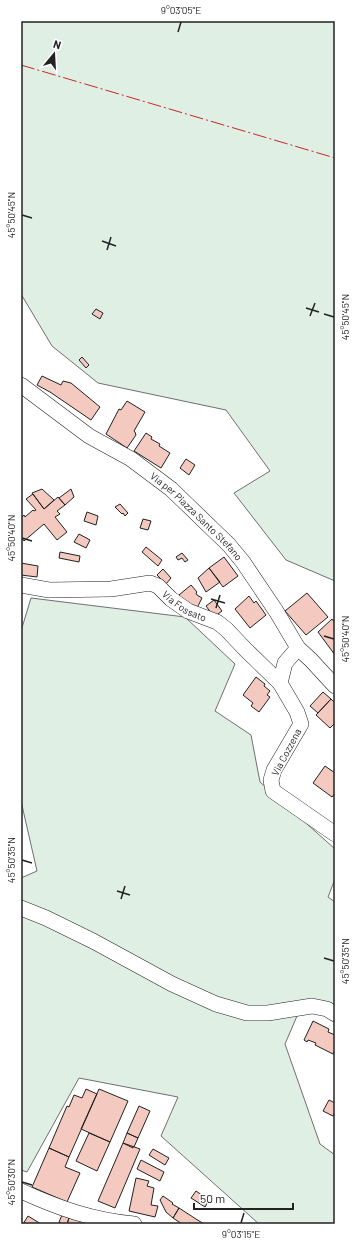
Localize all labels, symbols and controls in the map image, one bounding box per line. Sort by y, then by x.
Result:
text: 9°03'05"E [161,4,201,16]
north arrow [34,34,74,74]
text: N [52,37,63,51]
text: 45°50'45"N [5,192,17,238]
text: 45°50'45"N [339,294,351,340]
street label: Via per Piazza Santo Stefano [148,470,245,563]
text: 45°50'40"N [5,514,17,562]
street label: Via Fossato [160,588,208,623]
text: 45°50'40"N [339,615,351,663]
street label: Via Cozzena [269,726,303,778]
text: 45°50'35"N [5,837,17,883]
text: 45°50'35"N [339,938,351,984]
text: 45°50'30"N [5,1159,17,1205]
scale bar [194,1185,293,1211]
text: 50 m [200,1191,225,1205]
text: 9°03'15"E [222,1228,260,1240]

